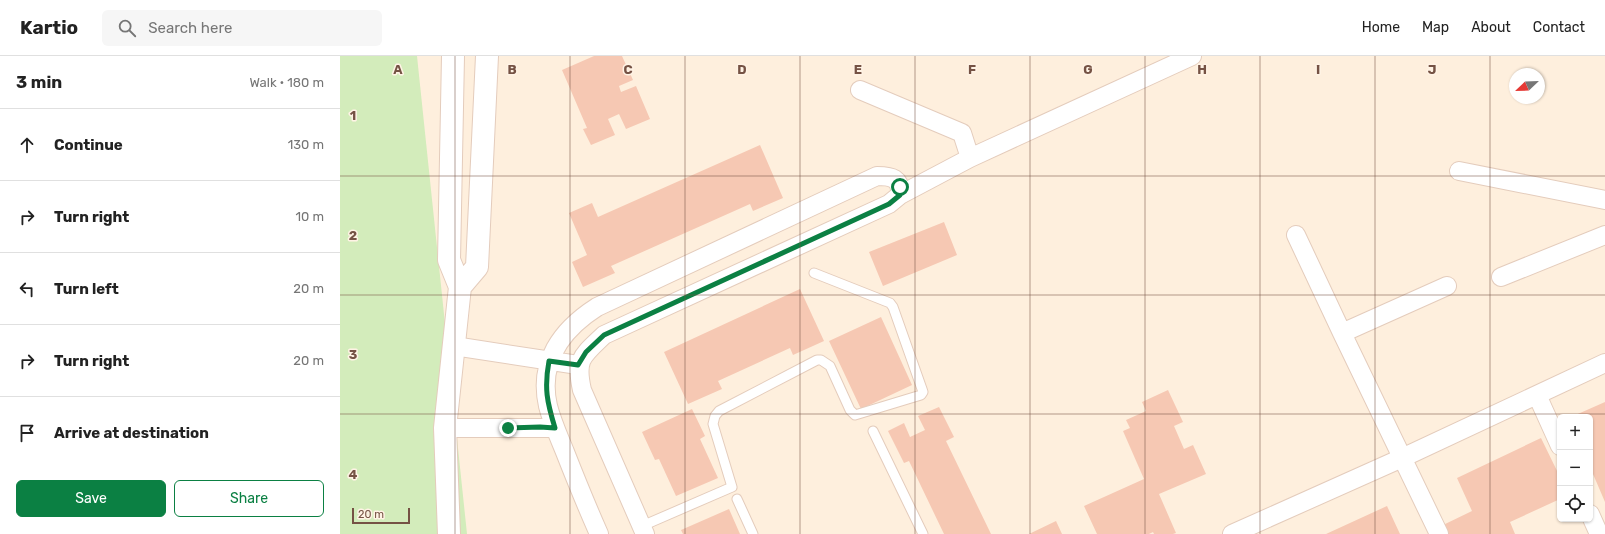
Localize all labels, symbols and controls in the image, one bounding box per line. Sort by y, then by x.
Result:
search box [102,10,382,46]
text: Kartio [20,16,78,39]
icon: search [116,17,138,39]
text: Search here [148,19,232,37]
text: Home [1362,19,1400,36]
text: Map [1422,19,1449,36]
text: About [1471,19,1511,36]
text: Contact [1533,19,1585,36]
text: A [393,62,403,77]
text: B [507,62,517,77]
text: C [623,62,633,77]
text: D [737,62,747,77]
text: E [854,62,862,77]
text: F [968,62,976,77]
text: G [1083,62,1093,77]
text: H [1197,62,1207,77]
text: I [1316,62,1320,77]
text: J [1428,62,1436,77]
north arrow [1509,68,1545,104]
text: 3 min [16,72,62,92]
text: Walk · 180 m [249,75,324,90]
text: 1 [350,108,356,123]
icon: ahead [16,134,38,156]
text: Continue [54,136,123,154]
text: 130 m [288,137,324,152]
route start [891,178,909,196]
icon: right [16,206,38,228]
text: Turn right [54,208,129,226]
text: 10 m [295,209,324,224]
text: 2 [349,228,357,243]
icon: left [16,278,38,300]
text: Turn left [54,280,119,298]
text: 20 m [293,281,324,296]
text: 3 [349,347,358,362]
icon: right [16,350,38,372]
text: Turn right [54,352,129,370]
text: 20 m [293,353,324,368]
map controls [1557,414,1593,522]
button: + [1557,414,1593,450]
route end [499,419,517,437]
icon: arrive [16,422,38,444]
text: Arrive at destination [54,424,209,442]
button: − [1557,450,1593,486]
text: 4 [349,467,358,482]
button: Save [16,480,166,517]
button: Share [174,480,324,517]
button: locate [1557,486,1593,522]
scale bar [352,506,410,525]
text: 20 m [358,508,384,521]

